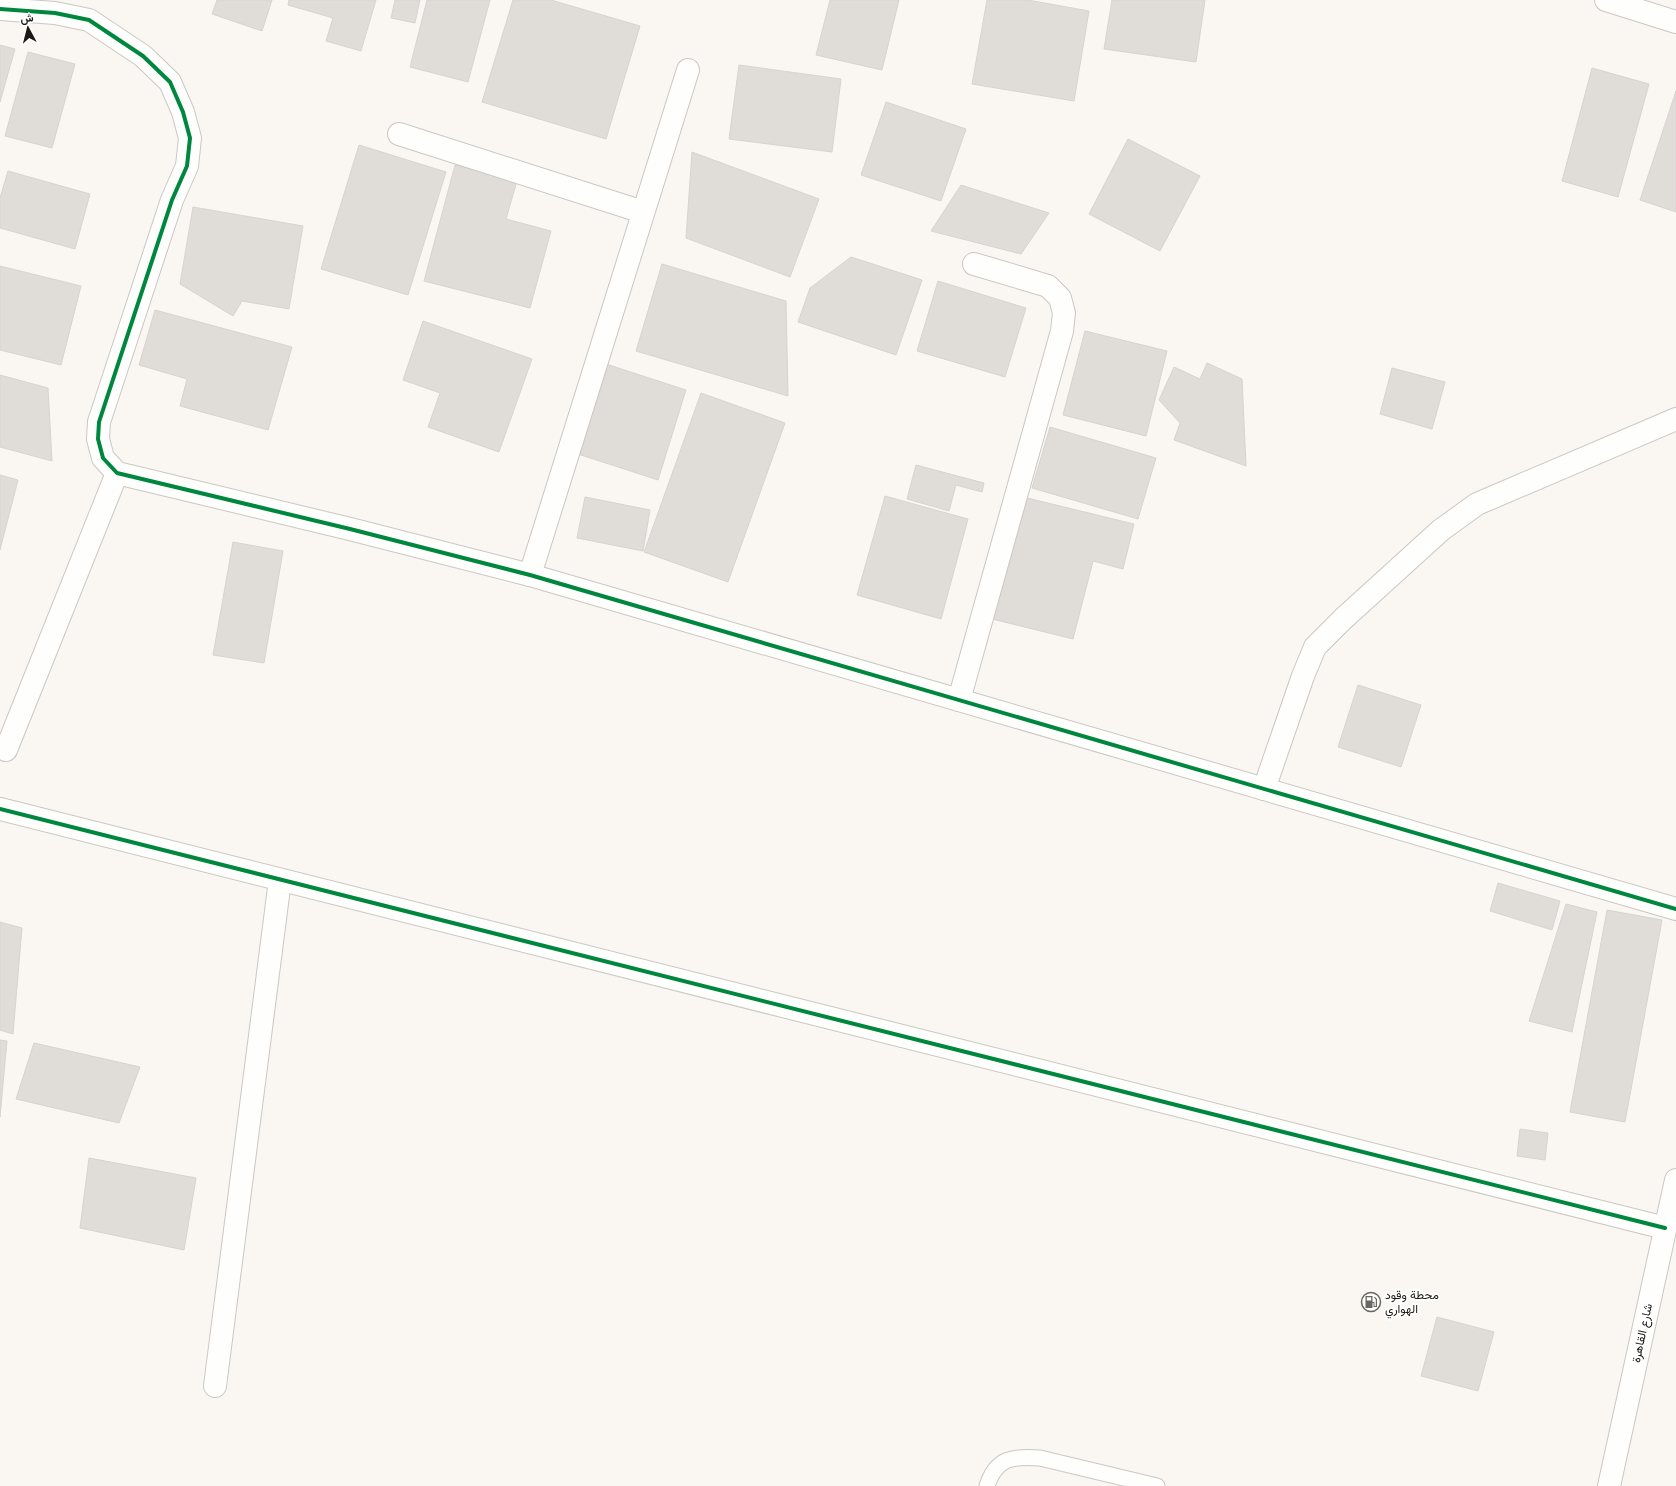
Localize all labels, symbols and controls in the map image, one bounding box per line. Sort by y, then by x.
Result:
north arrow [8,8,48,48]
text: ش [19,11,34,26]
place label: محطة وقود الهواري [1385,1288,1439,1319]
fuel station icon: محطة وقود الهواري [1360,1291,1382,1313]
street label: شارع القاهرة [1629,1302,1657,1364]

